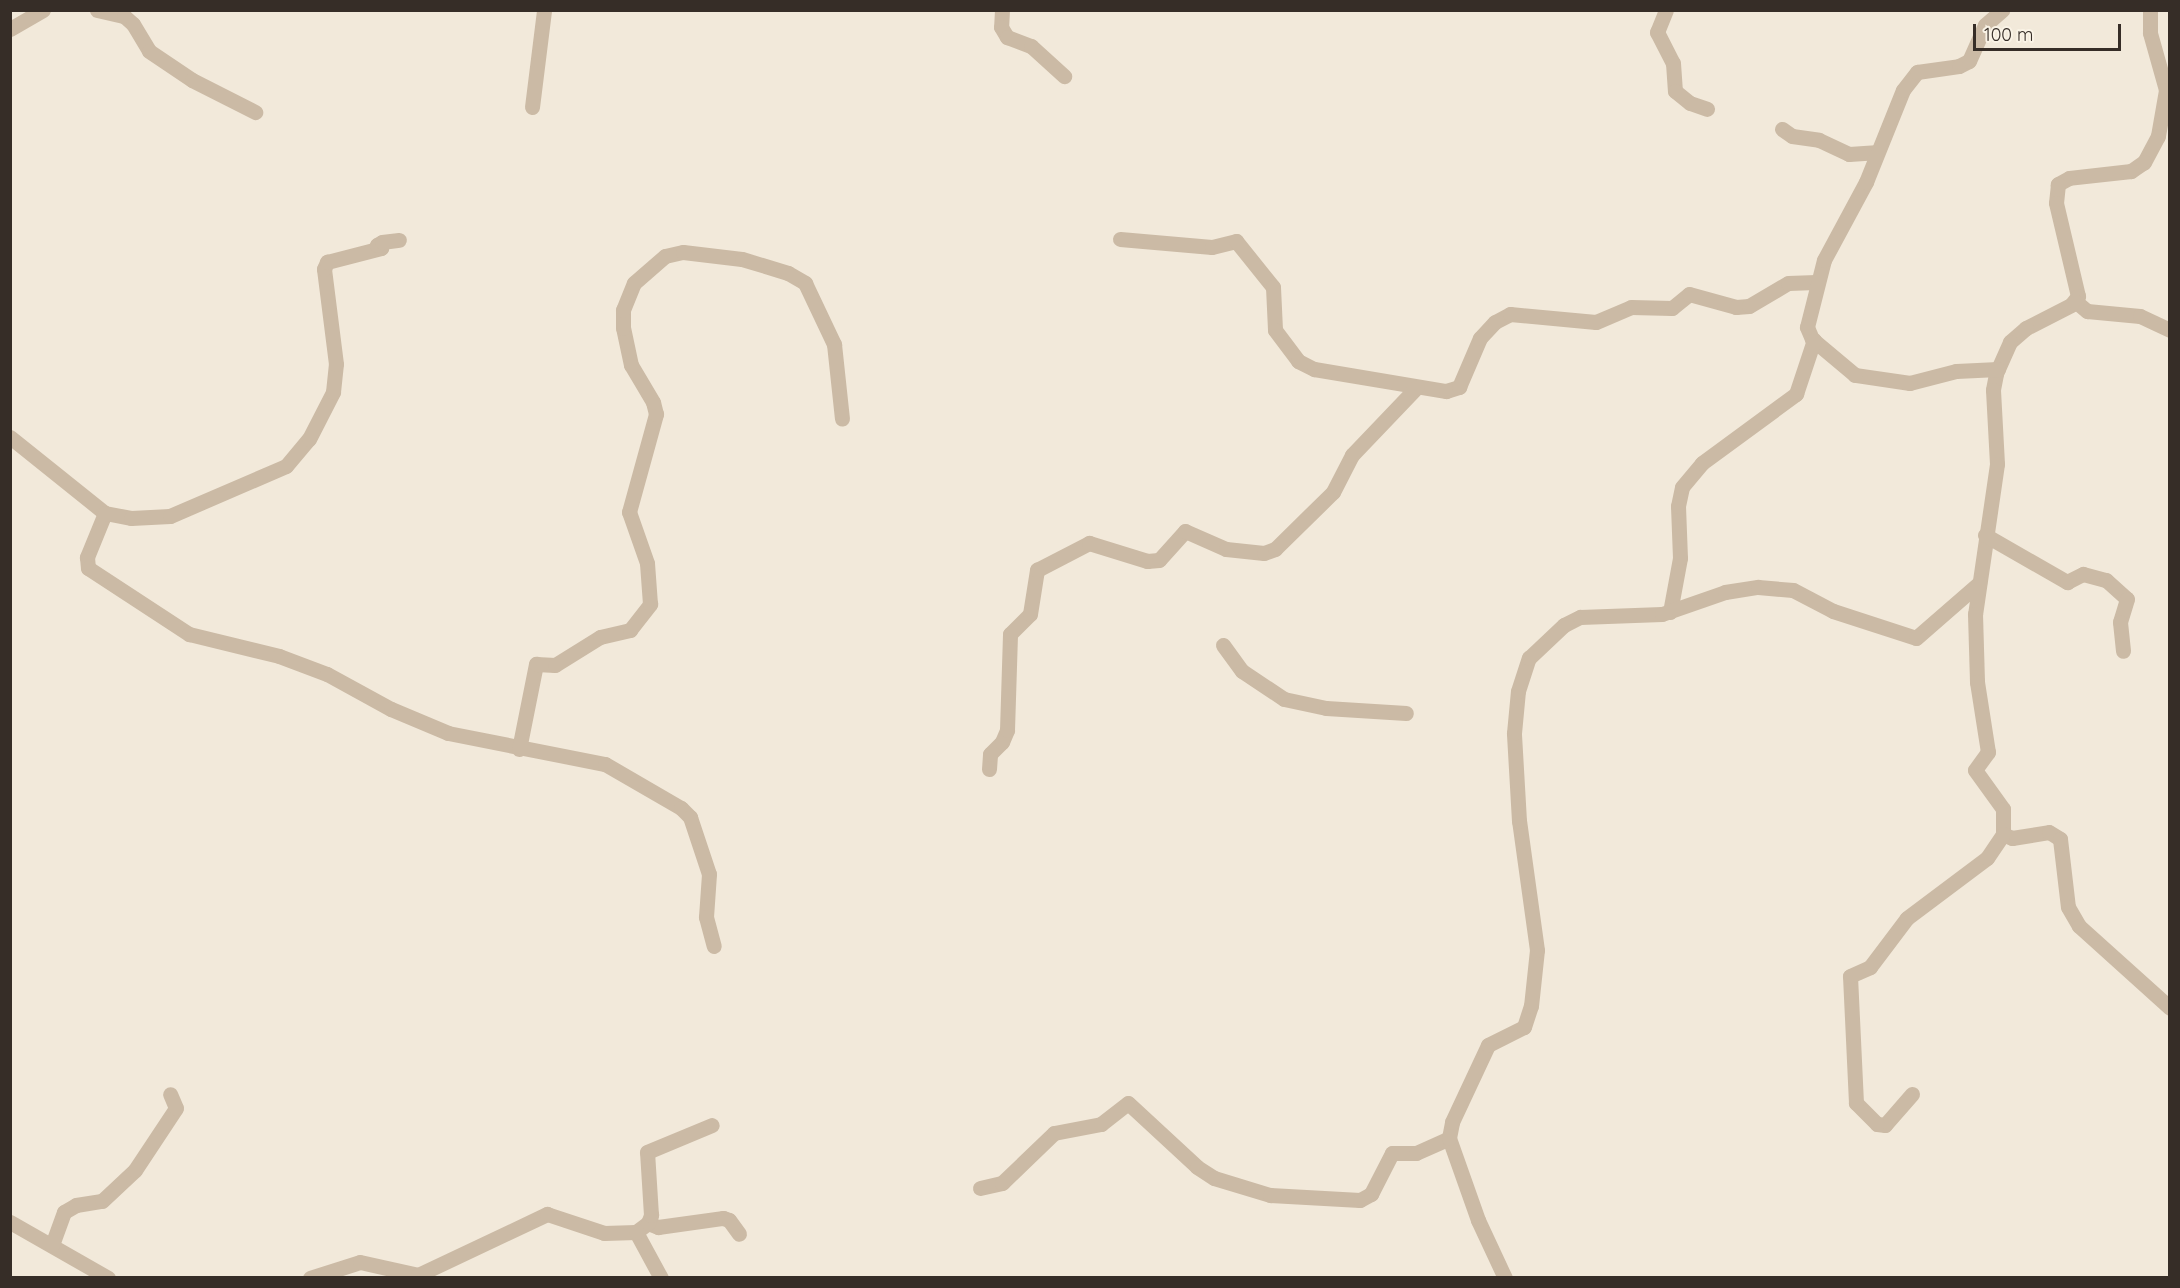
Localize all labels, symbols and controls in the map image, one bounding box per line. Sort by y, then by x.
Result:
scale bar [1976,12,2124,50]
text: 100 m [1984,23,2033,46]

